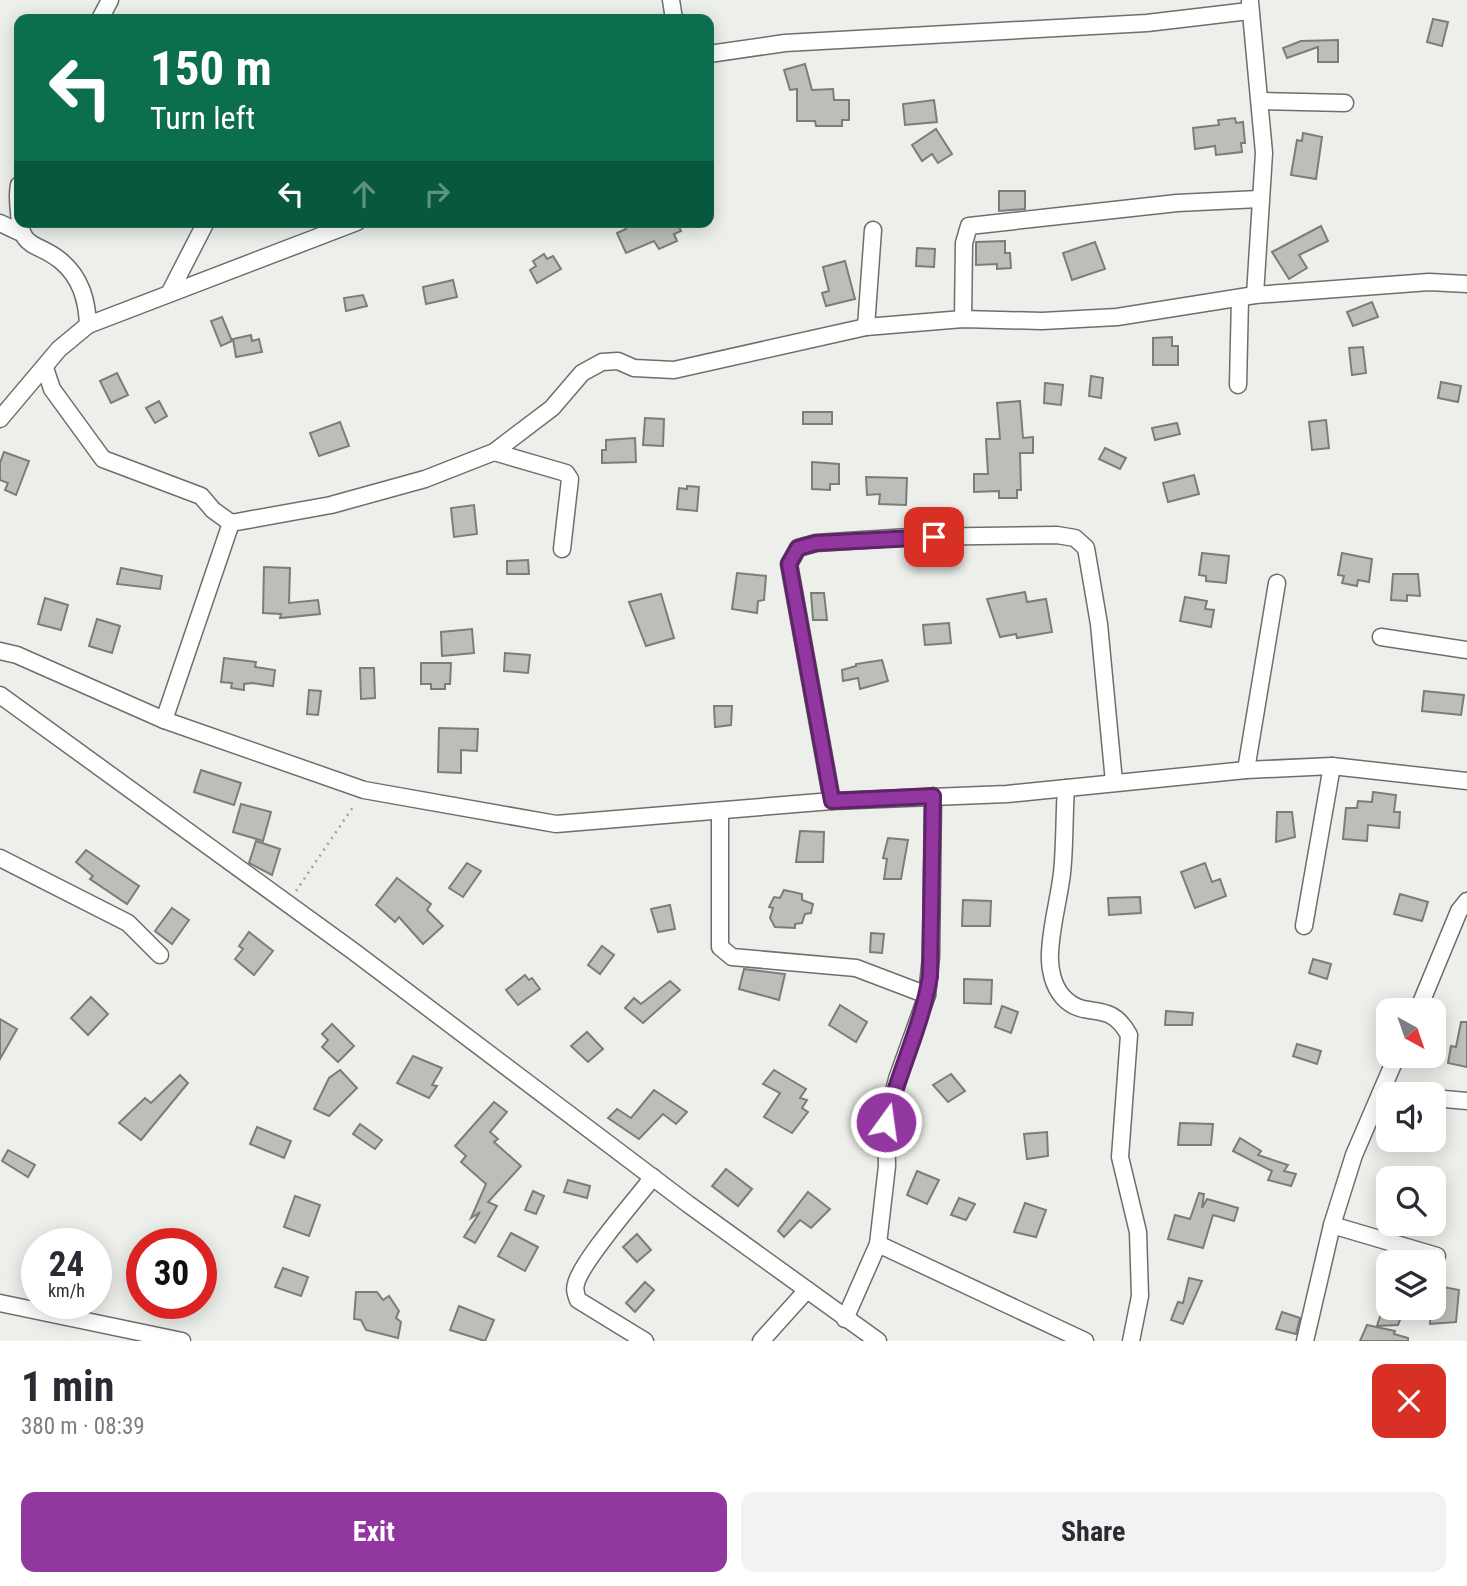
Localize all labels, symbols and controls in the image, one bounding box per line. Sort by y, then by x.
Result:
text: 150 m [150,40,272,97]
icon: left [35,42,126,133]
text: Turn left [150,99,255,137]
icon: left [272,175,310,213]
icon: ahead [345,175,383,213]
icon: right [418,175,456,213]
pin [904,507,964,567]
icon: arrive [915,518,953,556]
north arrow [1376,998,1446,1068]
map controls [1376,998,1446,1320]
button: sound [1376,1082,1446,1152]
position arrow [849,1085,923,1159]
button: search [1376,1166,1446,1236]
speed limit sign: 30 [126,1228,217,1319]
text: 24 [49,1244,84,1285]
button: layers [1376,1250,1446,1320]
text: km/h [48,1280,85,1301]
text: 1 min [21,1362,114,1411]
button: close [1372,1364,1446,1438]
text: 380 m · 08:39 [21,1413,145,1440]
button: Exit [21,1492,727,1572]
button: Share [741,1492,1446,1572]

